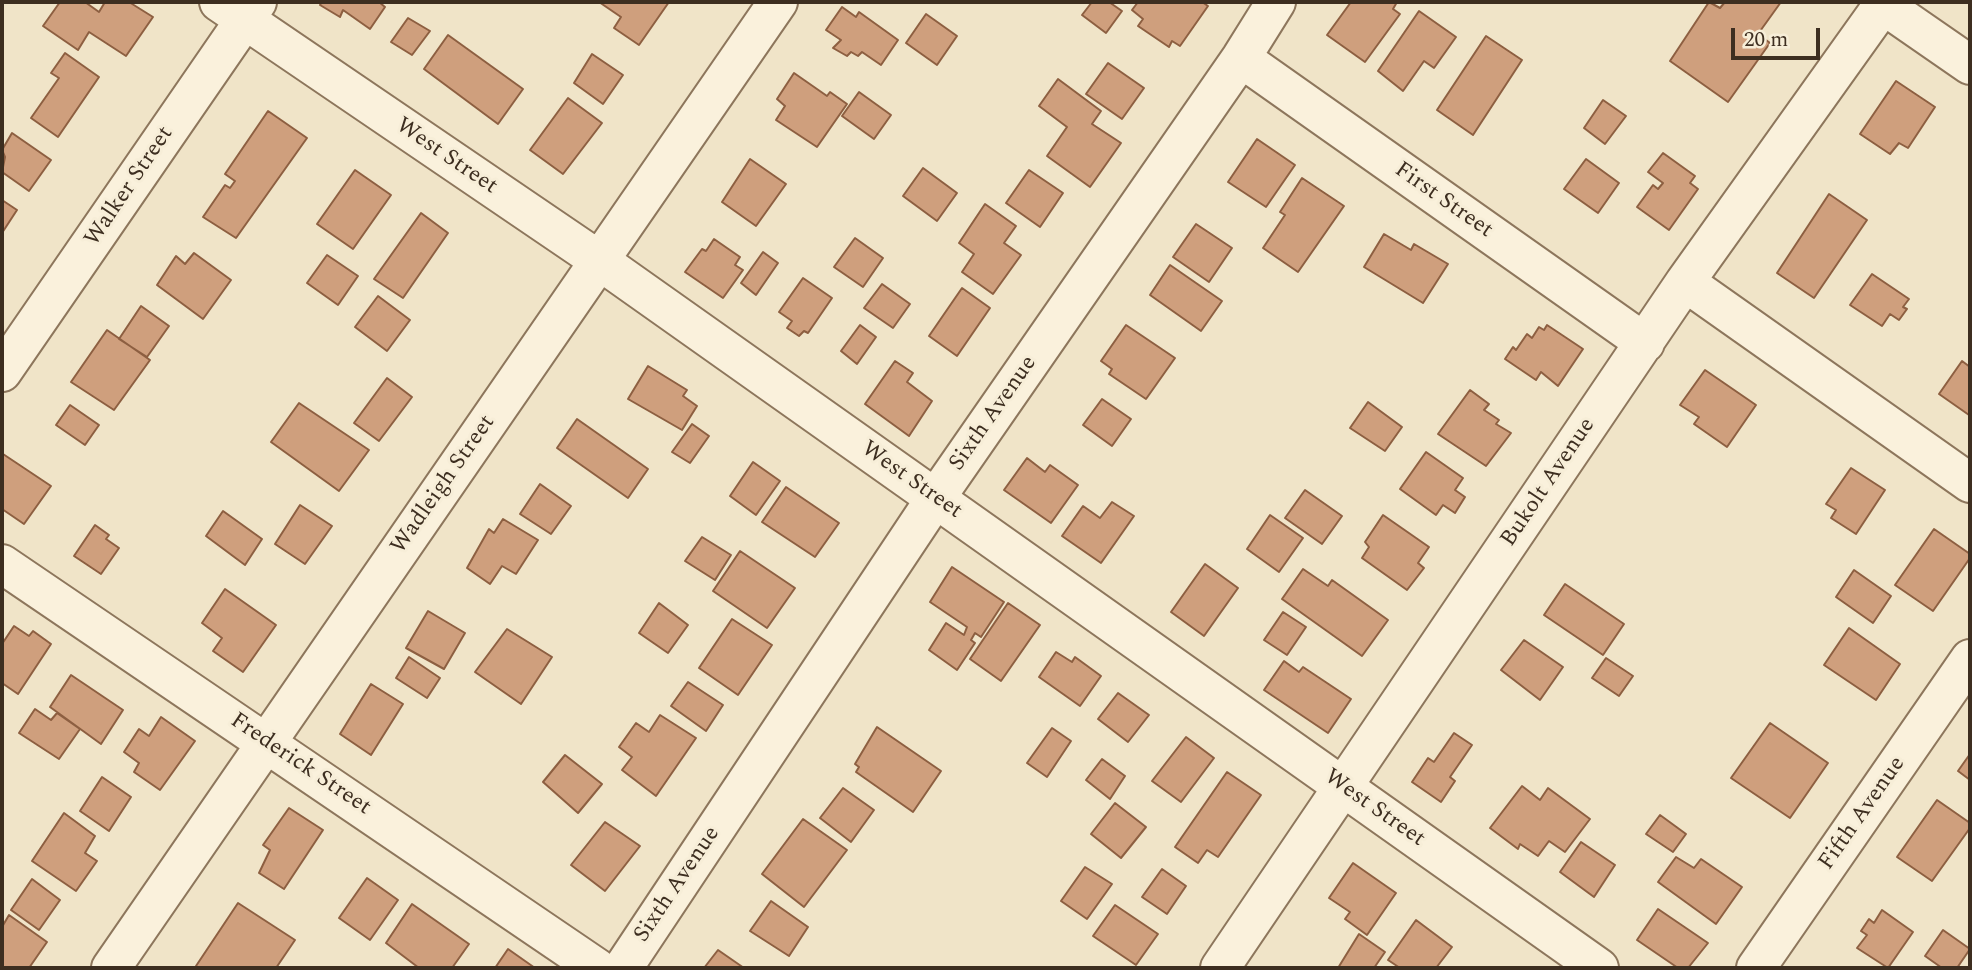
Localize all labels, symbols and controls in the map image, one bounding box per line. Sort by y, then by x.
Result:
scale bar [1734,14,1823,58]
text: 20 m [1744,24,1788,56]
street label: West Street [390,113,502,201]
street label: Walker Street [80,122,180,252]
street label: First Street [1388,157,1498,245]
street label: Sixth Avenue [944,351,1044,477]
street label: Wadleigh Street [386,410,502,560]
street label: Bukolt Avenue [1496,413,1602,553]
street label: West Street [855,436,967,526]
street label: Frederick Street [224,708,376,822]
street label: Fifth Avenue [1814,752,1912,876]
street label: West Street [1318,764,1430,854]
street label: Sixth Avenue [629,822,727,948]

